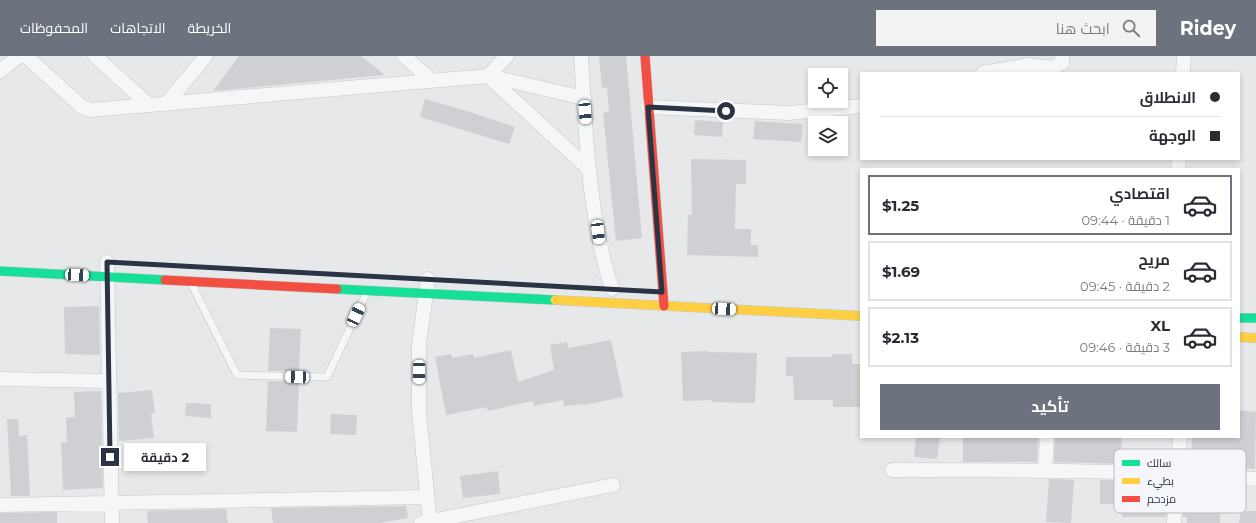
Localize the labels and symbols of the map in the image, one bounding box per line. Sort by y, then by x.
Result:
car [578,100,592,124]
route start [717,102,735,120]
car [591,219,605,245]
car [65,268,89,282]
car [345,302,367,328]
car [712,302,736,316]
car [413,360,425,384]
car [285,371,309,383]
callout: 2 دقيقة [124,443,206,471]
route end [101,448,119,466]
legend [1114,449,1246,513]
text: سالك [1147,456,1171,470]
text: بطيء [1147,474,1174,490]
text: مزدحم [1147,492,1176,507]

